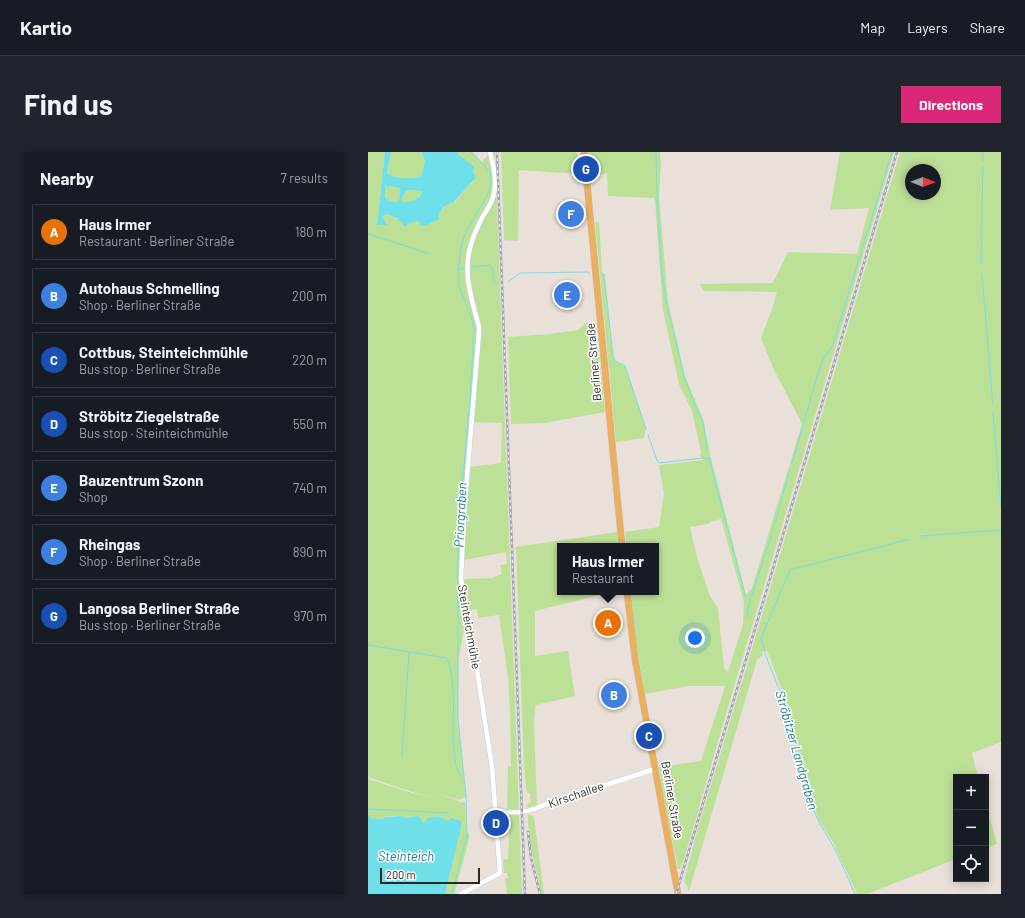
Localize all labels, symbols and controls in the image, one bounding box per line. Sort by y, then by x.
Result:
text: Kartio [20,16,72,39]
text: Map [860,19,885,36]
text: Layers [907,19,948,36]
text: Share [970,19,1005,36]
button: Directions [901,86,1001,123]
text: Find us [24,87,113,121]
pin: G [573,154,599,184]
north arrow [905,164,941,200]
text: Nearby [40,168,94,188]
text: 7 results [281,170,328,186]
pin: F [558,199,584,229]
text: Haus Irmer [79,215,151,233]
text: A [50,224,58,240]
text: 180 m [295,224,327,240]
text: Restaurant · Berliner Straße [79,233,234,249]
text: Autohaus Schmelling [79,279,220,297]
pin: E [554,280,580,310]
text: B [50,288,58,304]
text: 200 m [292,288,327,304]
text: Shop · Berliner Straße [79,297,201,313]
street label: Berliner Straße [583,322,603,402]
text: Cottbus, Steinteichmühle [79,343,248,361]
text: C [50,352,58,368]
text: 220 m [292,352,327,368]
text: Bus stop · Berliner Straße [79,361,221,377]
text: Ströbitz Ziegelstraße [79,407,219,425]
text: D [50,416,58,432]
text: 550 m [293,416,327,432]
text: Bus stop · Steinteichmühle [79,425,228,441]
text: Bauzentrum Szonn [79,471,203,489]
text: E [50,480,58,496]
text: 740 m [293,480,327,496]
water label: Priorgraben [450,482,470,548]
text: Shop [79,489,108,505]
text: Rheingas [79,535,140,553]
popup [557,543,659,595]
text: F [50,544,58,560]
text: 890 m [293,544,327,560]
text: Haus Irmer [572,552,644,570]
text: Shop · Berliner Straße [79,553,201,569]
text: Restaurant [572,570,634,586]
street label: Steinteichmühle [456,584,484,670]
text: Langosa Berliner Straße [79,599,240,617]
text: G [50,608,58,624]
text: 970 m [293,608,327,624]
pin: A [595,608,621,638]
text: Bus stop · Berliner Straße [79,617,221,633]
your location [685,628,705,648]
pin: B [601,680,627,710]
water label: Ströbitzer Landgraben [772,688,822,812]
pin: C [636,721,662,751]
street label: Berliner Straße [659,760,687,840]
map controls [953,774,989,882]
button: + [953,774,989,810]
street label: Kirschallee [546,778,605,810]
pin: D [483,808,509,838]
button: − [953,810,989,846]
button: locate [953,846,989,882]
water label: Steinteich [378,848,434,864]
scale bar [380,866,480,885]
text: 200 m [386,868,416,881]

